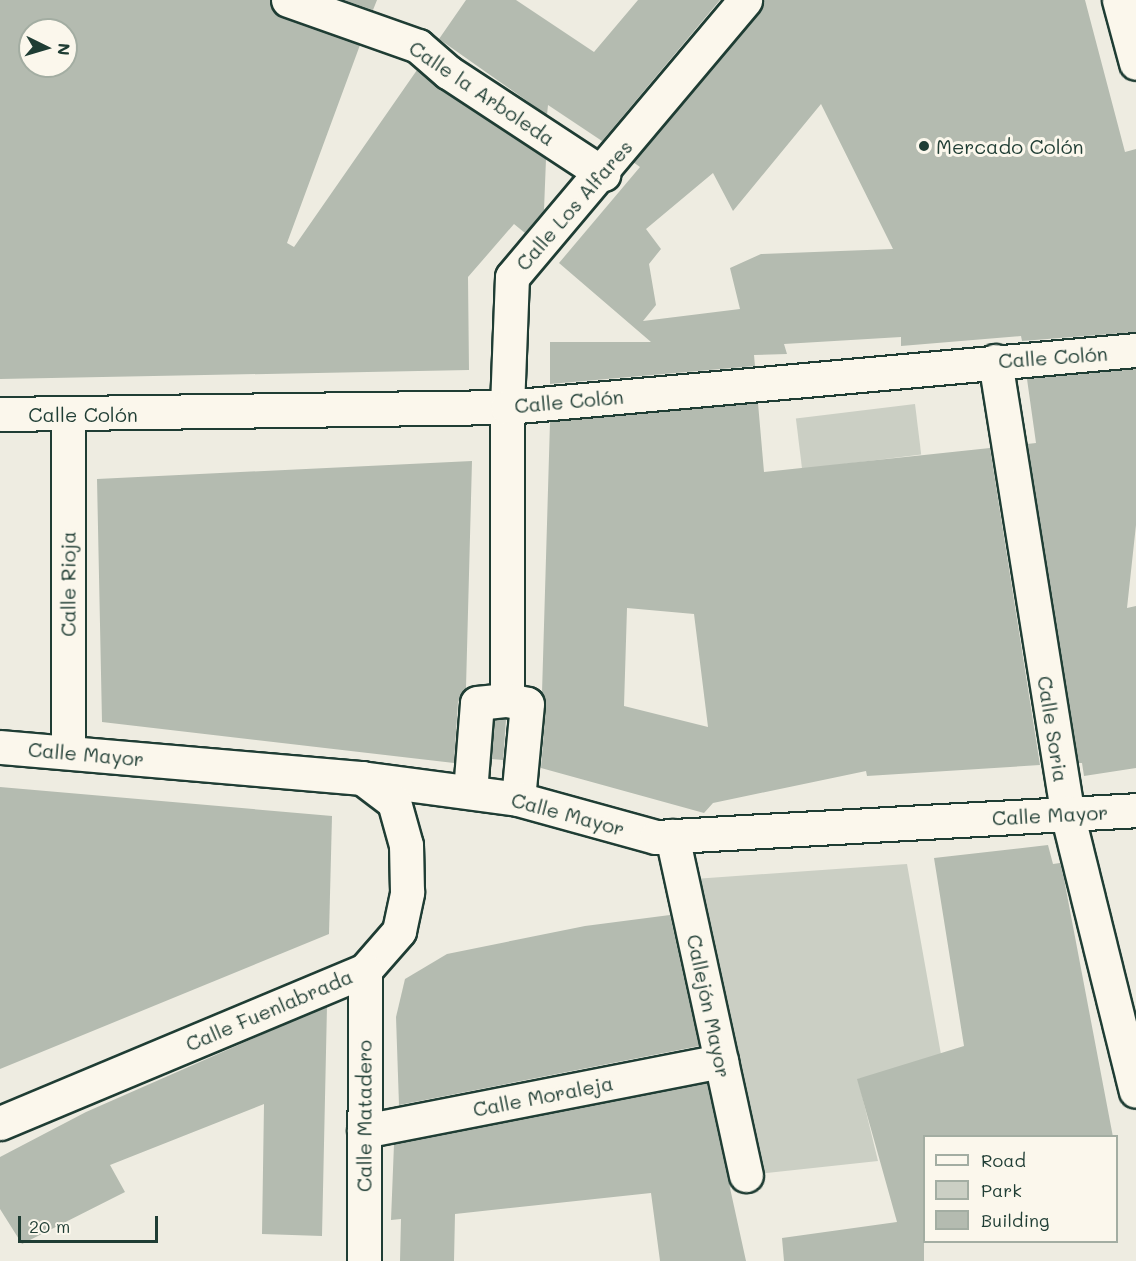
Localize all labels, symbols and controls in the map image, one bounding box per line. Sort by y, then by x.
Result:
north arrow [18,18,78,78]
street label: Calle la Arboleda [405,35,559,151]
text: N [53,42,75,56]
place label: Mercado Colón [936,134,1084,158]
street label: Calle Los Alfares [511,135,637,275]
marker: Mercado Colón [917,139,931,153]
street label: Calle Colón [997,341,1109,373]
street label: Calle Colón [513,384,625,418]
street label: Calle Colón [28,402,138,426]
street label: Calle Rioja [56,531,80,637]
street label: Calle Soria [1033,674,1073,784]
street label: Calle Mayor [27,737,145,771]
street label: Calle Mayor [509,787,627,841]
street label: Calle Mayor [991,800,1109,830]
street label: Callejón Mayor [682,932,736,1080]
street label: Calle Fuenlabrada [182,964,356,1056]
street label: Calle Matadero [352,1040,376,1192]
street label: Calle Moraleja [471,1071,615,1121]
legend [923,1135,1118,1243]
text: Road [981,1148,1026,1172]
text: Park [981,1178,1022,1202]
scale bar [21,1204,160,1242]
text: Building [981,1208,1049,1232]
text: 20 m [29,1214,70,1238]

